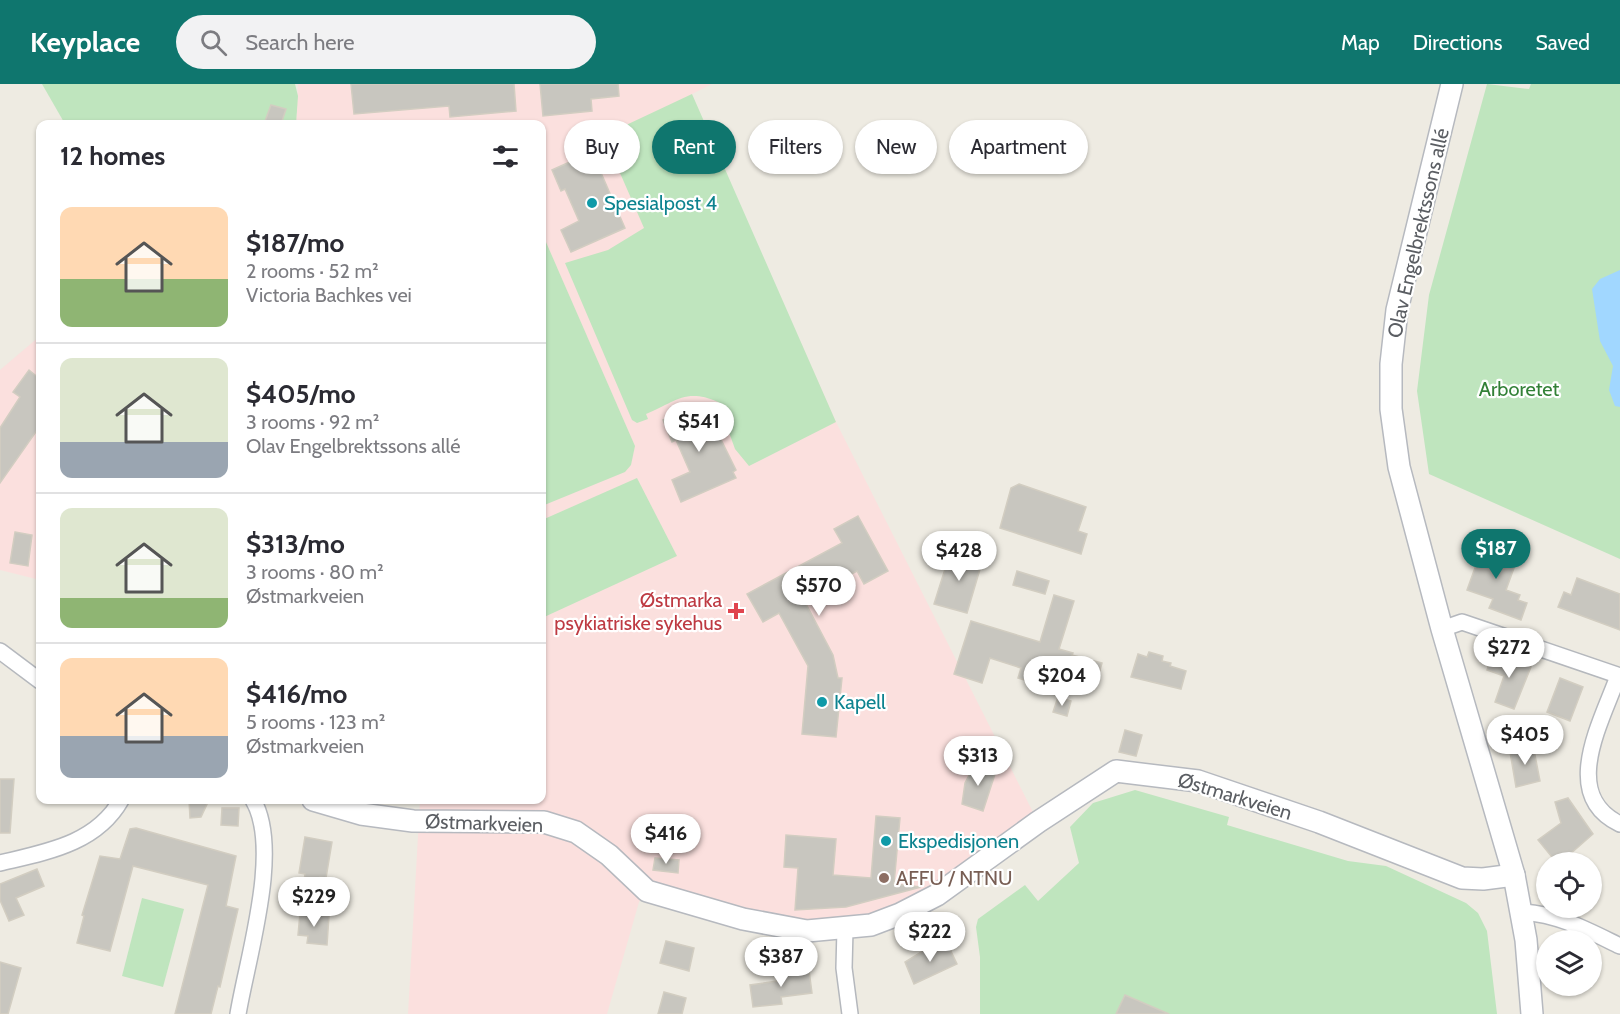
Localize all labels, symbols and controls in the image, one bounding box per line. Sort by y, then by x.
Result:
search box [176,15,596,69]
text: Keyplace [30,25,140,59]
icon: search [197,26,230,59]
text: Search here [245,29,355,56]
text: Map [1341,30,1380,55]
text: Directions [1413,30,1502,55]
text: Saved [1535,30,1590,55]
chip: Buy [564,120,640,174]
chip: Rent [652,120,736,174]
chip: Filters [748,120,843,174]
chip: New [855,120,937,174]
chip: Apartment [949,120,1088,174]
street label: Olav Engelbrektssons allé [1382,126,1454,340]
text: 12 homes [60,140,165,172]
icon: filters [489,140,522,173]
place label: Spesialpost 4 [604,191,717,215]
marker: Spesialpost 4 [585,196,599,210]
text: $187/mo [246,227,344,259]
icon: home [108,231,180,303]
text: 2 rooms · 52 m² [246,259,379,283]
text: Victoria Bachkes vei [246,283,412,307]
park label: Arboretet [1479,377,1560,401]
text: $405/mo [246,378,356,410]
icon: home [108,382,180,454]
pin: $541 [663,402,735,453]
text: $541 [678,409,720,433]
text: 3 rooms · 92 m² [246,410,379,434]
text: Olav Engelbrektssons allé [246,434,460,458]
text: $313/mo [246,528,345,560]
pin: $187 [1460,529,1532,580]
pin: $428 [923,531,995,582]
icon: home [108,532,180,604]
text: $187 [1475,536,1517,560]
text: $428 [936,538,982,562]
text: 3 rooms · 80 m² [246,560,384,584]
pin: $570 [783,566,855,617]
text: $570 [796,573,842,597]
text: Østmarkveien [246,584,364,608]
place label: Østmarka psykiatriske sykehus [554,588,722,635]
marker: Østmarka psykiatriske sykehus [727,602,745,620]
pin: $272 [1473,628,1545,679]
text: $272 [1488,635,1530,659]
pin: $204 [1026,656,1098,707]
text: $204 [1038,663,1086,687]
text: $416/mo [246,678,347,710]
icon: home [108,682,180,754]
place label: Kapell [834,690,886,714]
marker: Kapell [815,695,829,709]
text: 5 rooms · 123 m² [246,710,385,734]
pin: $405 [1489,715,1561,766]
text: $405 [1501,722,1549,746]
text: Østmarkveien [246,734,364,758]
pin: $313 [942,736,1014,787]
text: $313 [958,743,998,767]
street label: Østmarkveien [1175,767,1295,825]
street label: Østmarkveien [424,809,544,837]
pin: $416 [630,814,702,865]
text: $416 [645,821,687,845]
place label: Ekspedisjonen [898,829,1019,853]
marker: Ekspedisjonen [879,834,893,848]
map controls [1536,852,1602,996]
button: locate [1536,852,1602,918]
place label: AFFU / NTNU [896,866,1012,890]
marker: AFFU / NTNU [877,871,891,885]
pin: $229 [278,877,350,928]
text: $229 [292,884,336,908]
pin: $222 [894,912,966,963]
text: $222 [908,919,952,943]
button: layers [1536,930,1602,996]
pin: $387 [745,937,817,988]
text: $387 [759,944,803,968]

